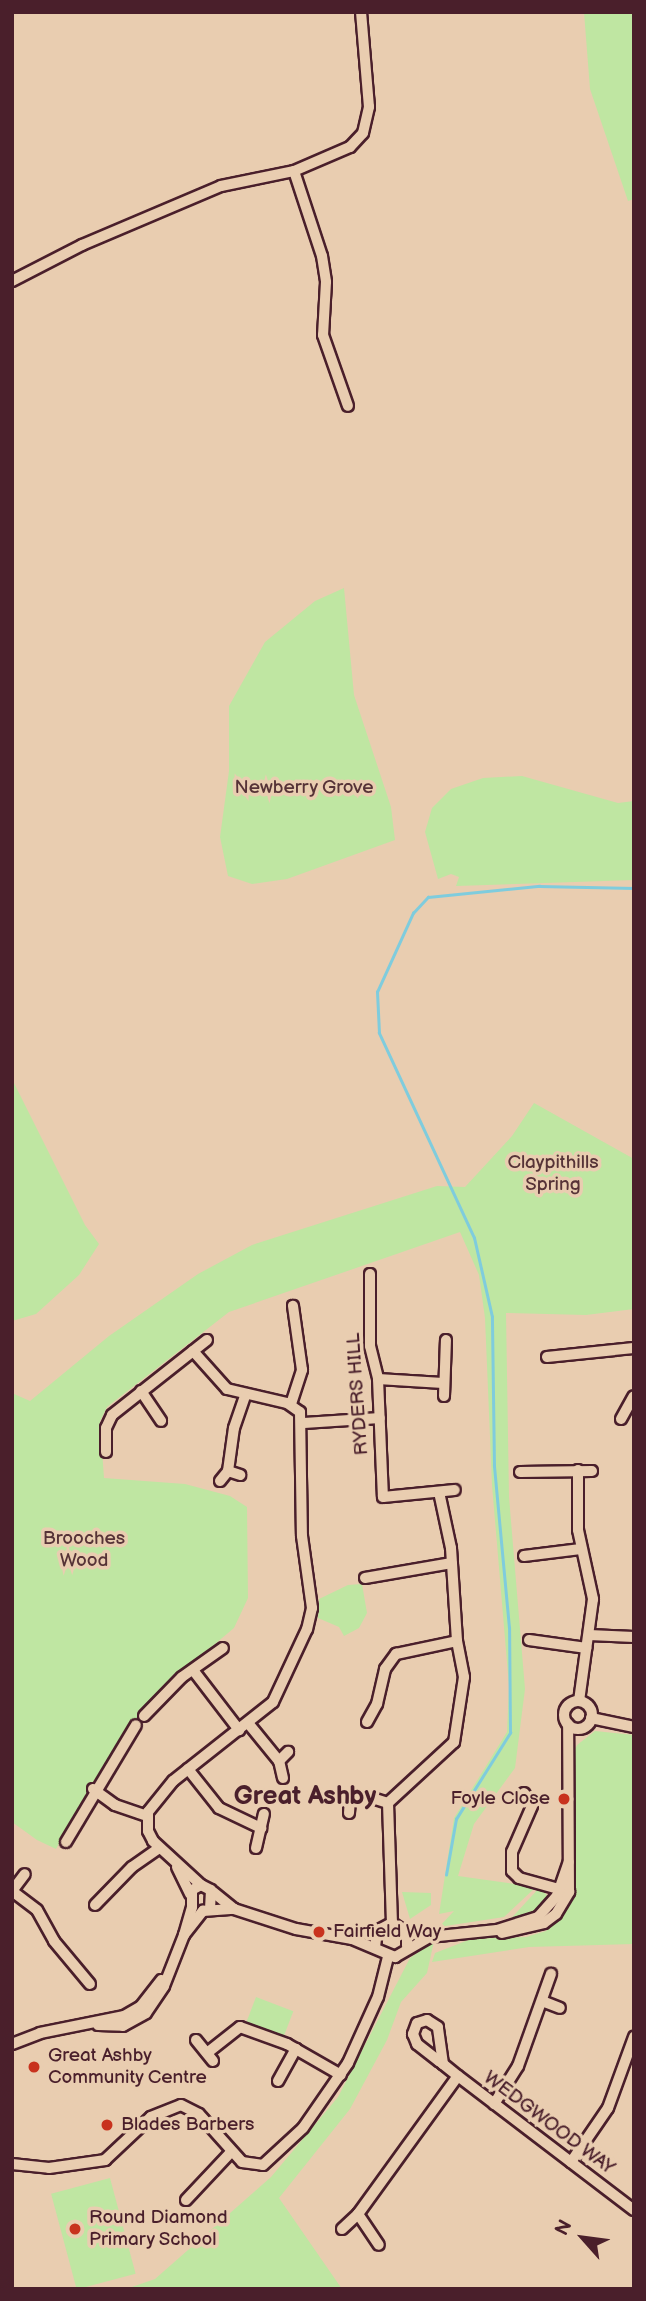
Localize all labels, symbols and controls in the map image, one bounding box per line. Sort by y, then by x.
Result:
park label: Newberry Grove [234,777,374,799]
park label: Claypithills Spring [507,1152,599,1196]
street label: RYDERS HILL [342,1332,374,1456]
park label: Brooches Wood [43,1528,125,1572]
district label: Great Ashby [234,1781,376,1813]
place label: Foyle Close [451,1788,550,1810]
marker: Foyle Close [556,1791,572,1807]
place label: Fairfield Way [333,1921,442,1943]
marker: Fairfield Way [311,1924,327,1940]
place label: Great Ashby Community Centre [48,2045,208,2089]
marker: Great Ashby Community Centre [26,2059,42,2075]
street label: WEDGWOOD WAY [479,2066,619,2180]
place label: Blades Barbers [121,2114,254,2136]
marker: Blades Barbers [99,2117,115,2133]
north arrow [548,2203,618,2273]
place label: Round Diamond Primary School [89,2207,228,2251]
text: N [551,2216,578,2240]
marker: Round Diamond Primary School [67,2221,83,2237]

